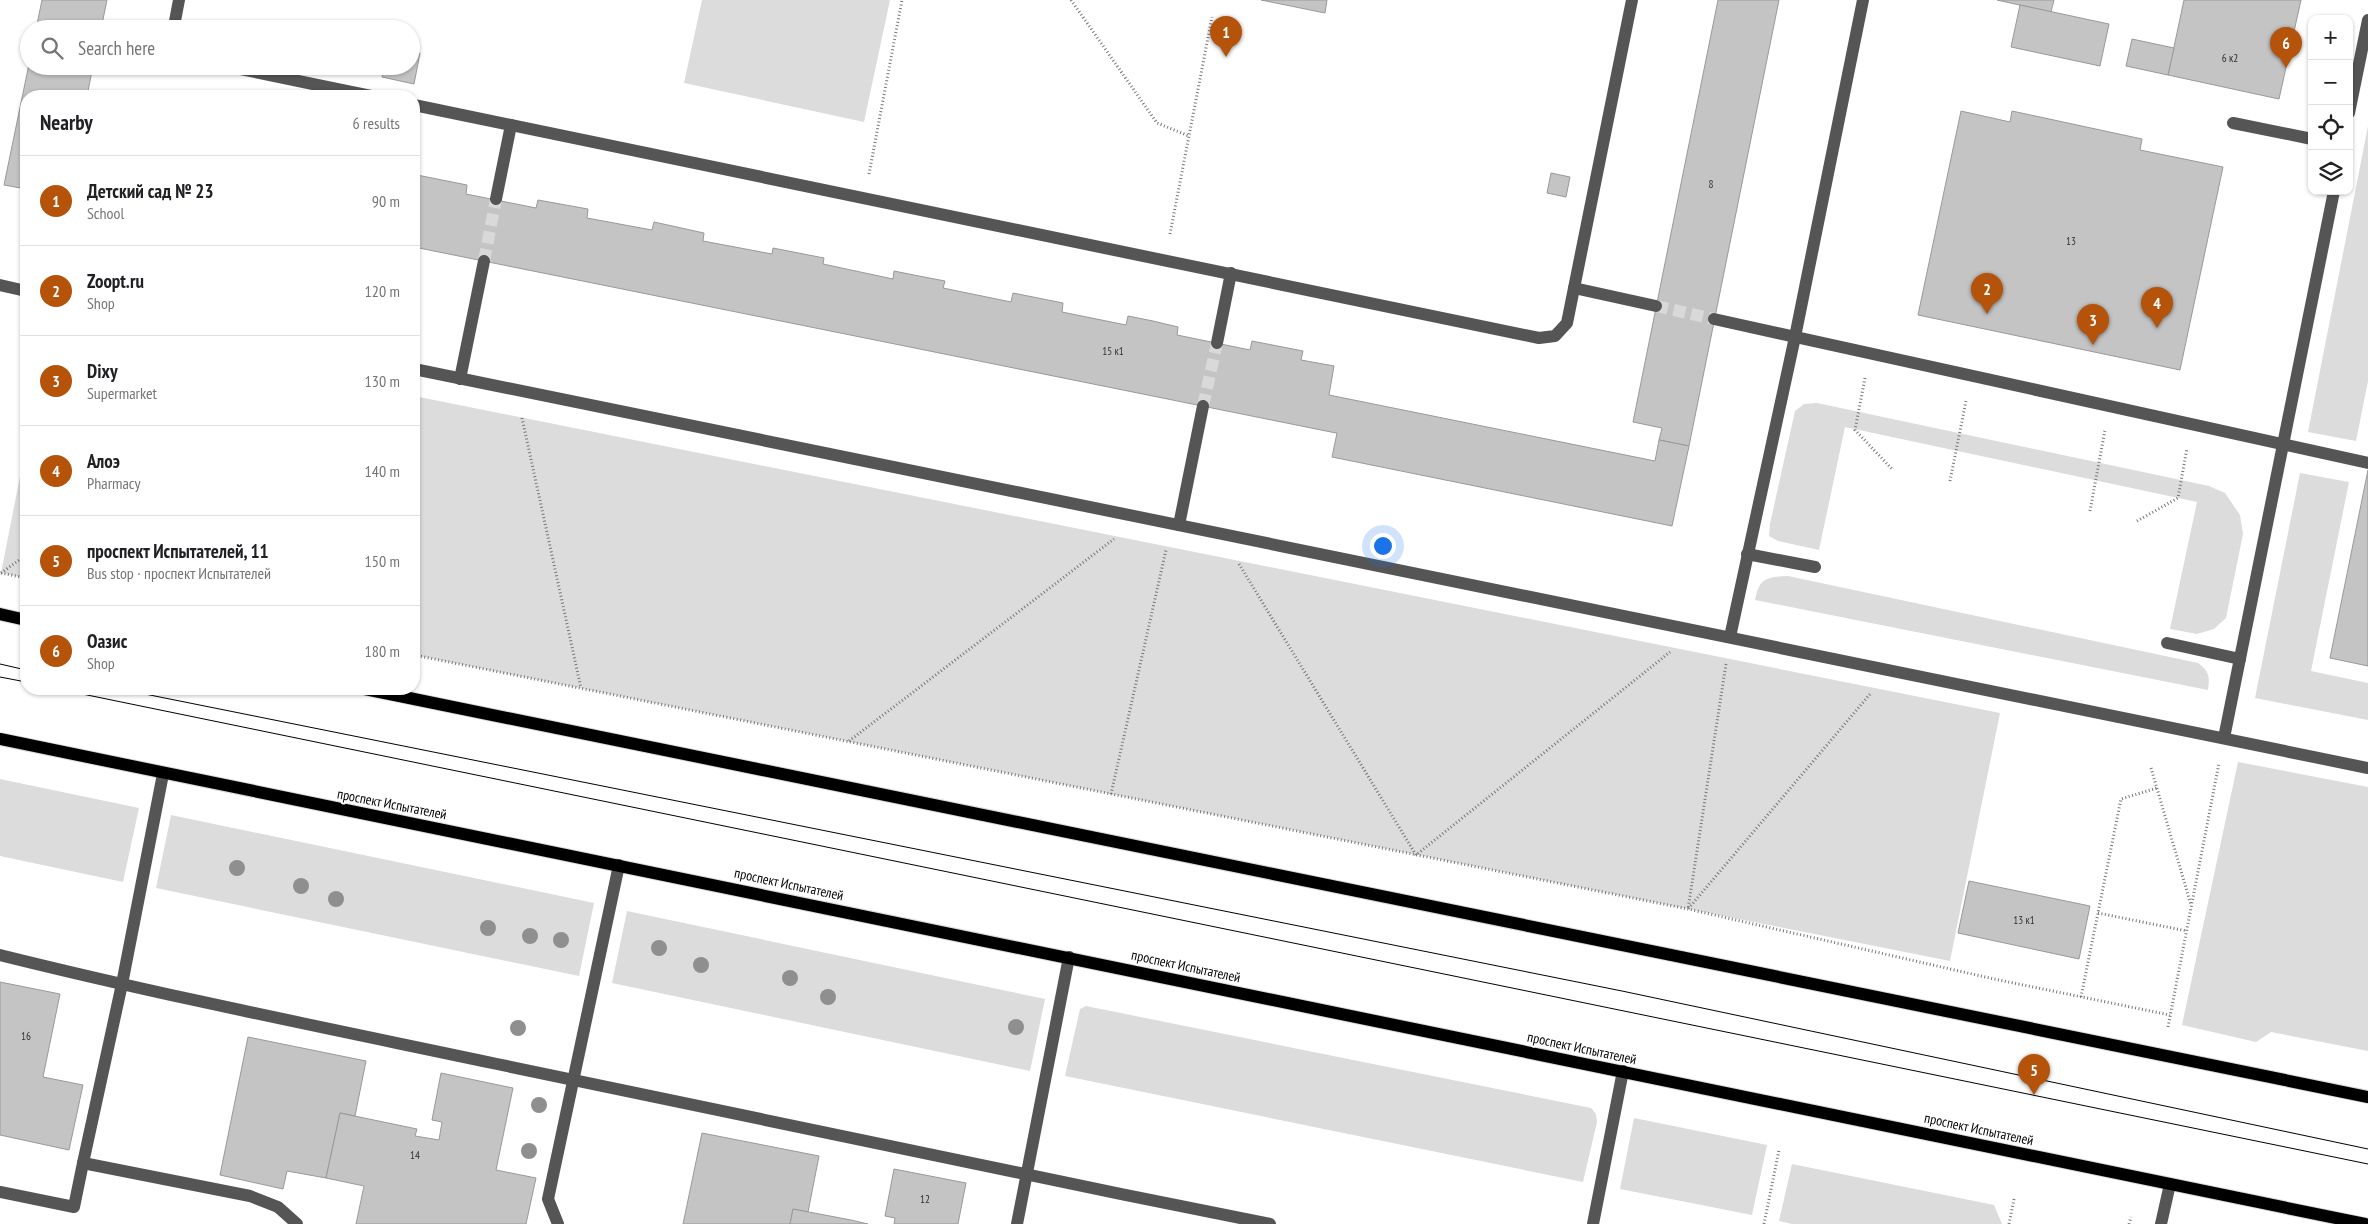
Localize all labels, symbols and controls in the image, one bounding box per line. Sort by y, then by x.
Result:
map controls [2308,15,2353,195]
button: + [2308,15,2353,60]
pin: 1 [1210,16,1242,57]
search box [20,20,420,75]
pin: 6 [2270,27,2302,68]
icon: search [38,34,66,62]
text: Search here [78,36,155,60]
house number: 6 к2 [2222,51,2238,65]
button: − [2308,60,2353,105]
button: locate [2308,105,2353,150]
text: Nearby [40,109,93,136]
text: 6 results [353,113,400,133]
button: layers [2308,150,2353,195]
house number: 8 [1709,177,1714,191]
text: Детский сад № 23 [87,179,213,203]
text: 1 [52,191,60,211]
text: 90 m [372,191,400,211]
text: School [87,203,124,223]
house number: 13 [2066,234,2076,248]
text: Zoopt.ru [87,269,144,293]
pin: 2 [1971,273,2003,314]
text: 2 [52,281,60,301]
text: 120 m [365,281,400,301]
pin: 4 [2141,287,2173,328]
text: Shop [87,293,115,313]
pin: 3 [2077,304,2109,345]
house number: 15 к1 [1102,344,1124,358]
text: Dixy [87,359,118,383]
text: 3 [52,371,60,391]
text: 130 m [365,371,400,391]
text: Supermarket [87,383,157,403]
text: Алоэ [87,449,120,473]
text: 4 [52,461,60,481]
text: 140 m [365,461,400,481]
text: Pharmacy [87,473,140,493]
your location [1370,533,1396,559]
text: проспект Испытателей, 11 [87,539,269,563]
text: 5 [52,551,60,571]
text: 150 m [365,551,400,571]
text: Bus stop · проспект Испытателей [87,563,271,583]
text: Оазис [87,629,127,653]
text: 6 [52,641,60,661]
text: 180 m [365,641,400,661]
text: Shop [87,653,115,673]
street label: проспект Испытателей [336,785,448,823]
street label: проспект Испытателей [733,864,845,904]
house number: 13 к1 [2013,913,2035,927]
street label: проспект Испытателей [1130,946,1242,986]
street label: проспект Испытателей [1526,1028,1638,1068]
house number: 16 [21,1029,31,1043]
pin: 5 [2018,1054,2050,1095]
street label: проспект Испытателей [1923,1109,2035,1149]
house number: 14 [410,1148,420,1162]
house number: 12 [920,1192,930,1206]

